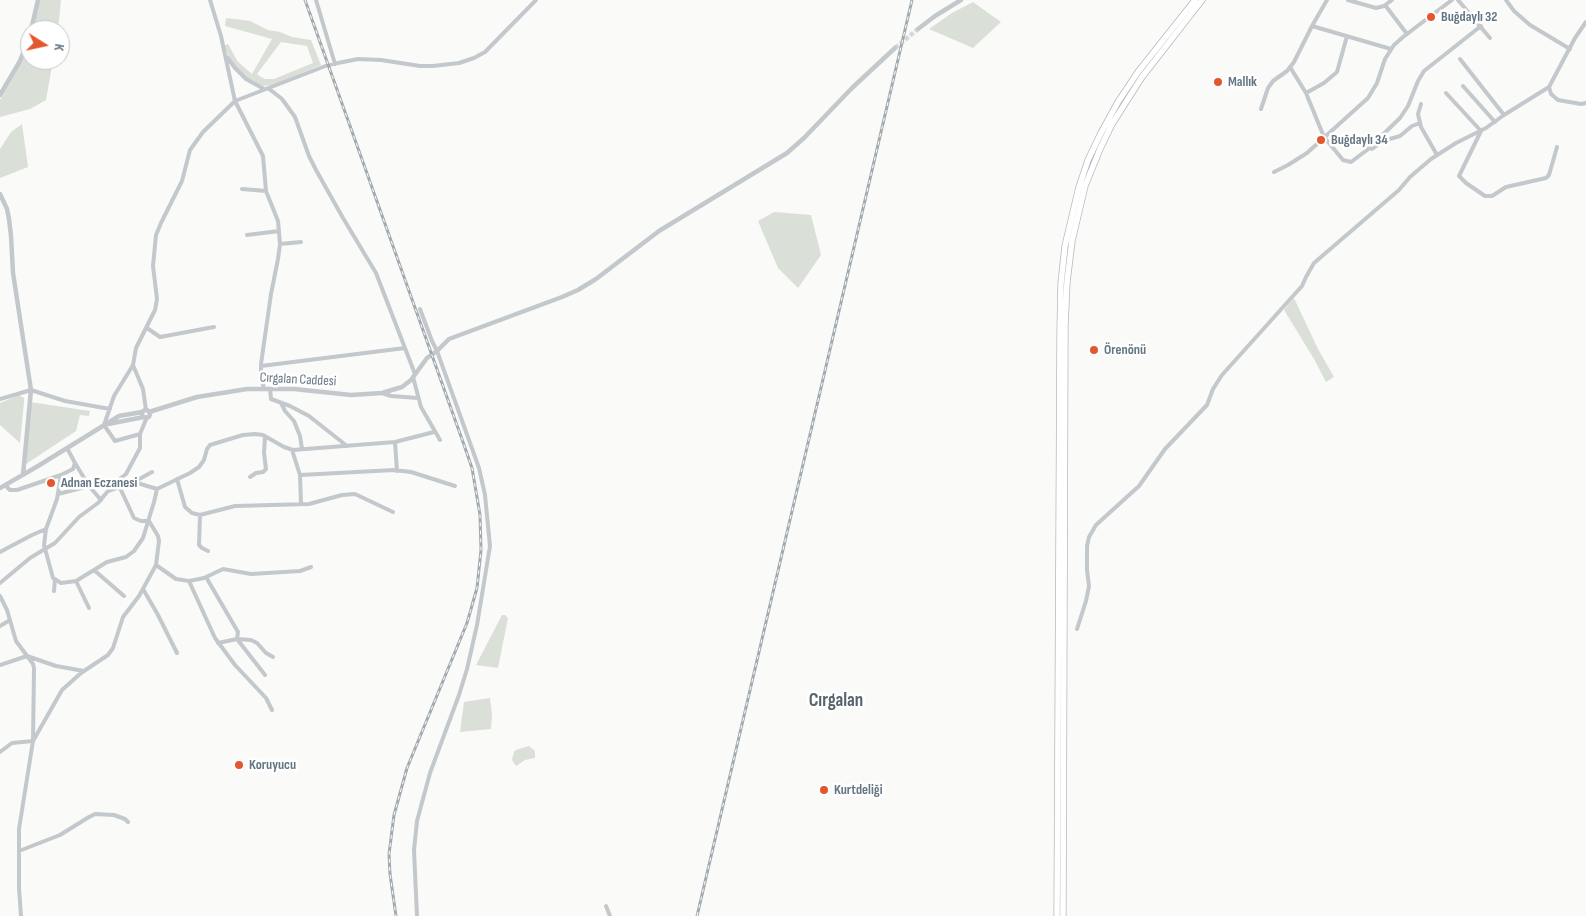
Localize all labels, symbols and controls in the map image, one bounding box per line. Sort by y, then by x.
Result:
place label: Buğdaylı 32 [1441,9,1497,25]
marker: Buğdaylı 32 [1425,11,1437,23]
north arrow [20,20,70,70]
text: K [50,43,68,52]
place label: Mallık [1228,74,1257,90]
marker: Mallık [1212,76,1224,88]
place label: Buğdaylı 34 [1331,132,1388,148]
marker: Buğdaylı 34 [1315,134,1327,146]
place label: Örenönü [1104,342,1146,358]
marker: Örenönü [1088,344,1100,356]
street label: Cırgalan Caddesi [259,370,337,390]
place label: Adnan Eczanesi [61,475,137,491]
marker: Adnan Eczanesi [45,477,57,489]
district label: Cırgalan [809,690,863,712]
place label: Koruyucu [249,757,296,773]
marker: Koruyucu [233,759,245,771]
place label: Kurtdeliği [834,782,883,798]
marker: Kurtdeliği [818,784,830,796]

